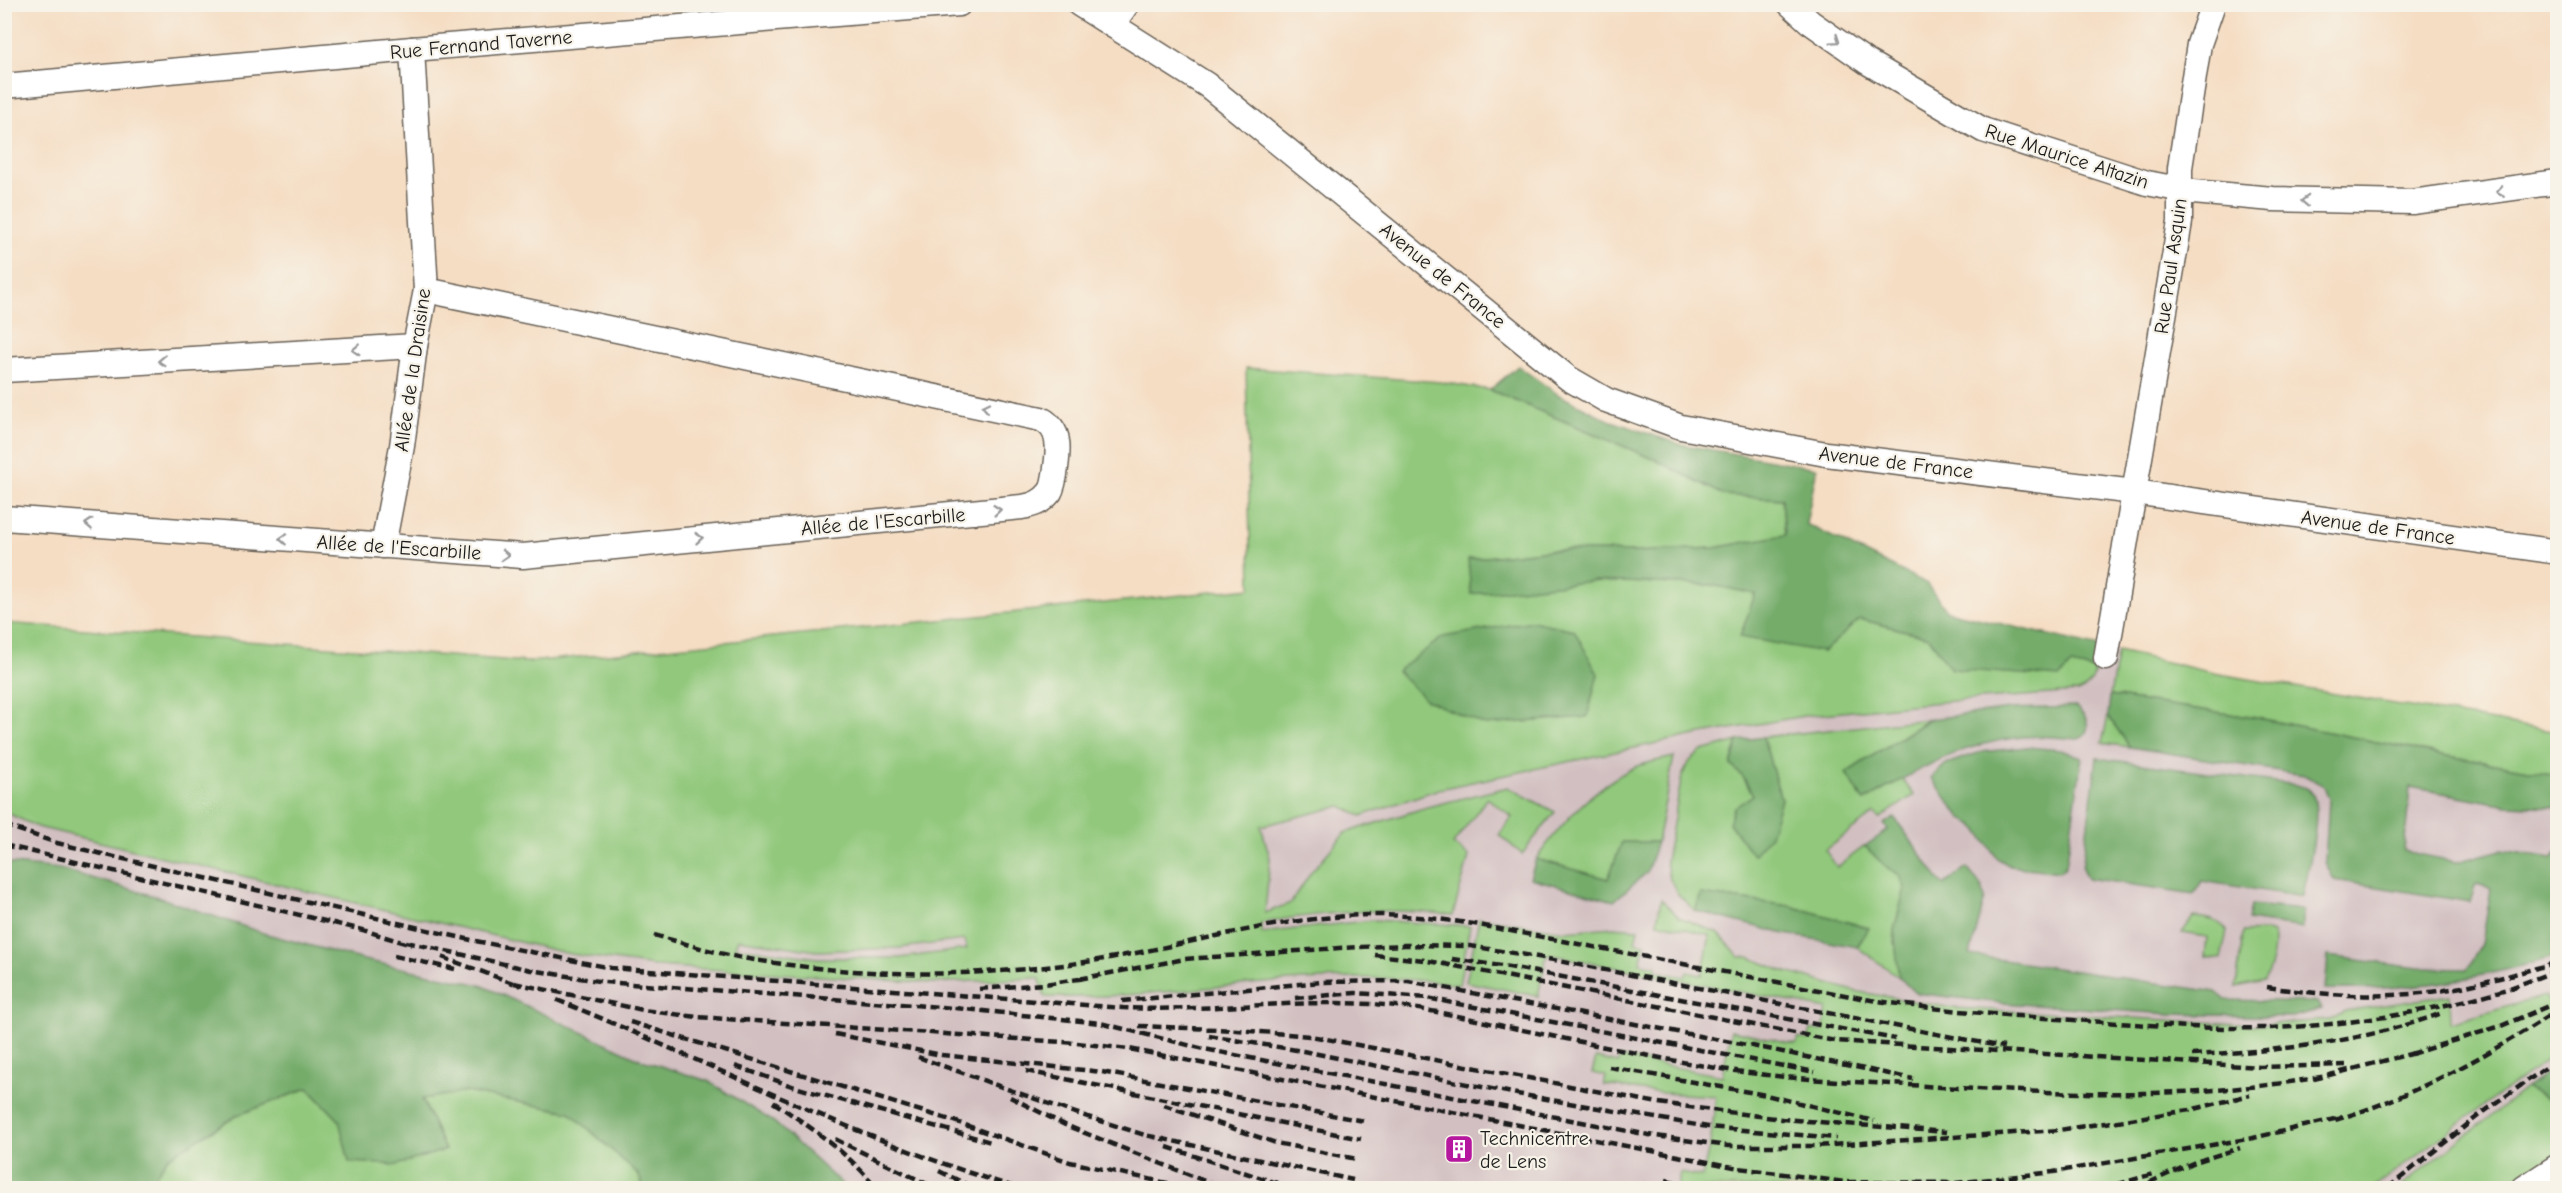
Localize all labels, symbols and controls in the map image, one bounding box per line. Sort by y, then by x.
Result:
street label: Rue Fernand Taverne [389,25,573,64]
one-way arrow [1830,33,1841,44]
street label: Rue Maurice Altazin [1982,119,2152,194]
one-way arrow [2495,185,2504,197]
one-way arrow [2301,194,2310,207]
street label: Rue Paul Asquin [2150,197,2191,335]
street label: Avenue de France [1375,218,1510,333]
street label: Allée de la Draisine [390,287,435,453]
one-way arrow [352,343,361,356]
one-way arrow [157,354,166,367]
one-way arrow [981,401,991,414]
street label: Avenue de France [1818,442,1974,483]
street label: Allée de l'Escarbille [800,503,966,540]
one-way arrow [993,504,1002,517]
street label: Avenue de France [2300,505,2456,550]
one-way arrow [84,518,93,531]
street label: Allée de l'Escarbille [316,530,482,565]
one-way arrow [279,532,288,545]
one-way arrow [694,532,703,545]
one-way arrow [500,548,509,561]
place label: Technicentre de Lens [1480,1127,1589,1173]
building icon: Technicentre de Lens [1443,1133,1475,1165]

